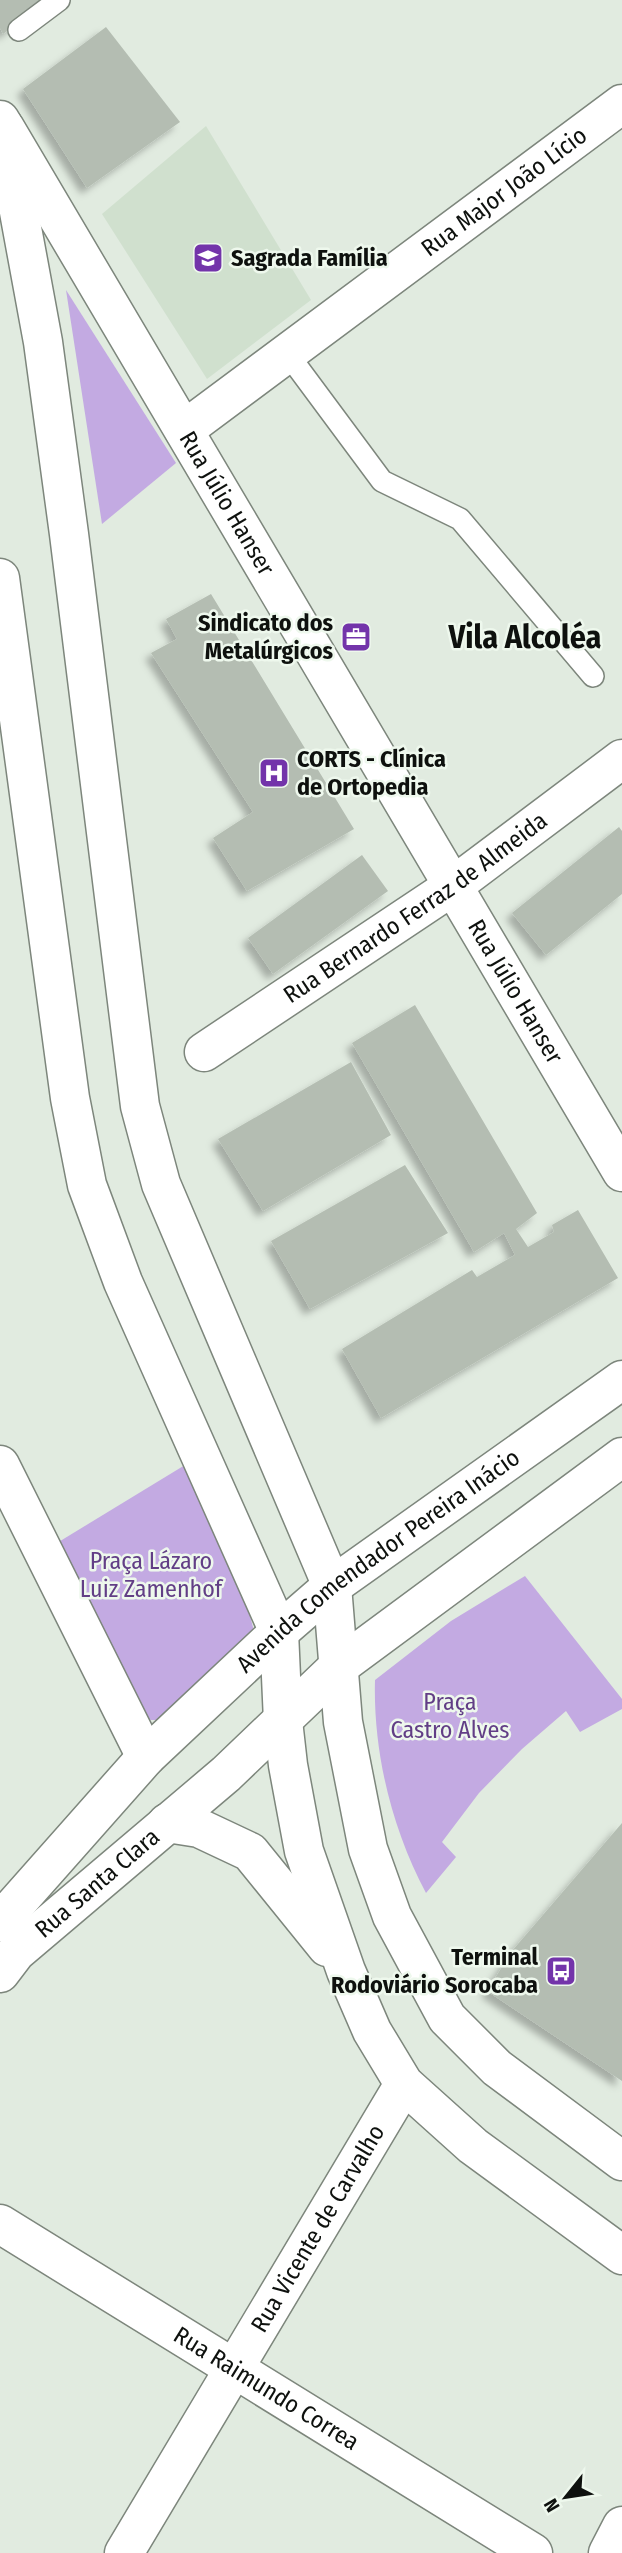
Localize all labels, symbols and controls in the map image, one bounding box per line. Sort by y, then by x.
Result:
street label: Rua Major João Lício [416,121,592,262]
school or university icon: Sagrada Família [191,241,225,275]
place label: Sagrada Família [231,244,388,272]
street label: Rua Júlio Hanser [173,426,280,581]
place label: Sindicato dos Metalúrgicos [198,609,333,665]
district label: Vila Alcoléa [447,618,602,656]
office icon: Sindicato dos Metalúrgicos [339,620,373,654]
place label: CORTS - Clínica de Ortopedia [297,745,446,801]
hospital icon: CORTS - Clínica de Ortopedia [257,756,291,790]
street label: Rua Bernardo Ferraz de Almeida [278,806,553,1009]
street label: Rua Júlio Hanser [462,914,569,1069]
street label: Avenida Comendador Pereira Inácio [231,1443,525,1678]
park label: Praça Lázaro Luiz Zamenhof [80,1547,224,1603]
park label: Praça Castro Alves [390,1688,510,1744]
street label: Rua Santa Clara [30,1823,165,1943]
place label: Terminal Rodoviário Sorocaba [331,1943,538,1999]
bus stop icon: Terminal Rodoviário Sorocaba [544,1954,578,1988]
street label: Rua Vicente de Carvalho [245,2120,390,2337]
street label: Rua Raimundo Correa [169,2321,364,2456]
north arrow [531,2462,601,2532]
text: N [539,2495,565,2516]

